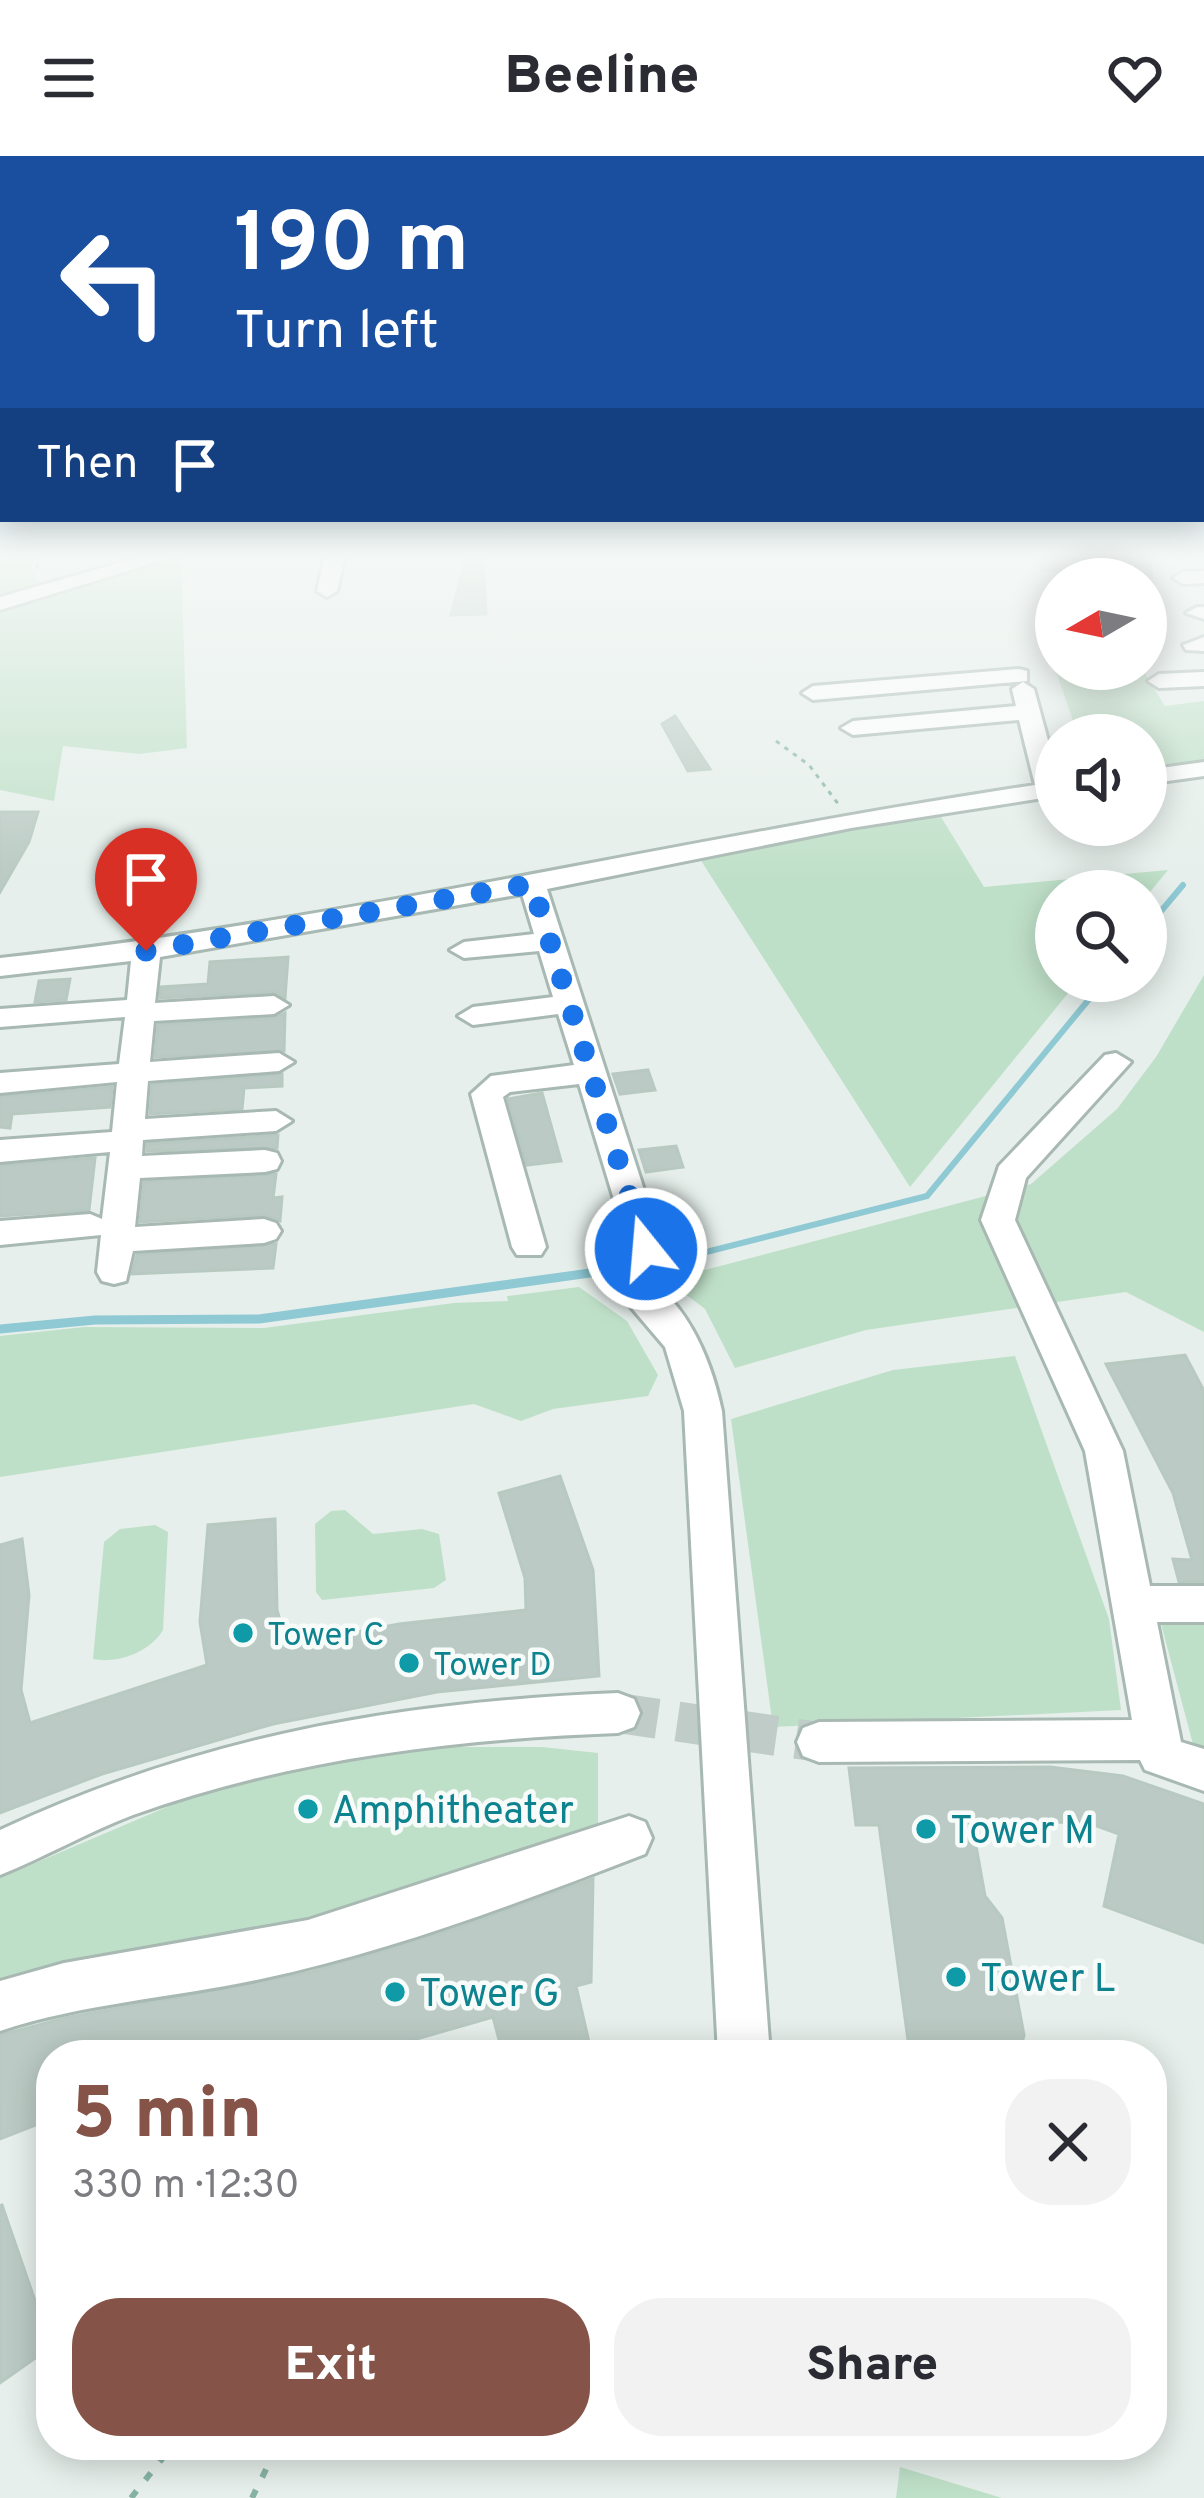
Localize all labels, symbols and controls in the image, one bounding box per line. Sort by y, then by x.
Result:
text: Beeline [504,44,700,113]
icon: menu [36,45,102,111]
icon: heart [1102,45,1168,111]
text: 190 m [234,195,469,301]
icon: left [36,204,192,360]
text: Turn left [234,299,439,368]
icon: arrive [162,432,228,498]
text: Then [36,437,138,494]
north arrow [1035,558,1167,690]
map controls [1035,558,1167,1002]
button: sound [1035,714,1167,846]
pin [95,828,197,951]
icon: arrive [113,846,179,912]
button: search [1035,870,1167,1002]
position arrow [583,1186,709,1312]
place label: Tower C [267,1616,385,1658]
marker: Tower C [230,1620,256,1646]
place label: Tower D [433,1646,552,1688]
marker: Tower D [396,1650,422,1676]
place label: Amphitheater [332,1789,574,1838]
marker: Amphitheater [295,1796,321,1822]
place label: Tower M [950,1809,1095,1858]
marker: Tower M [913,1816,939,1842]
place label: Tower L [980,1957,1116,2006]
marker: Tower L [943,1964,969,1990]
place label: Tower G [419,1972,560,2021]
marker: Tower G [382,1979,408,2005]
text: 5 min [72,2072,262,2164]
button: close [1005,2079,1131,2205]
text: 330 m · 12:30 [72,2163,299,2212]
button: Exit [72,2298,590,2436]
button: Share [614,2298,1131,2436]

